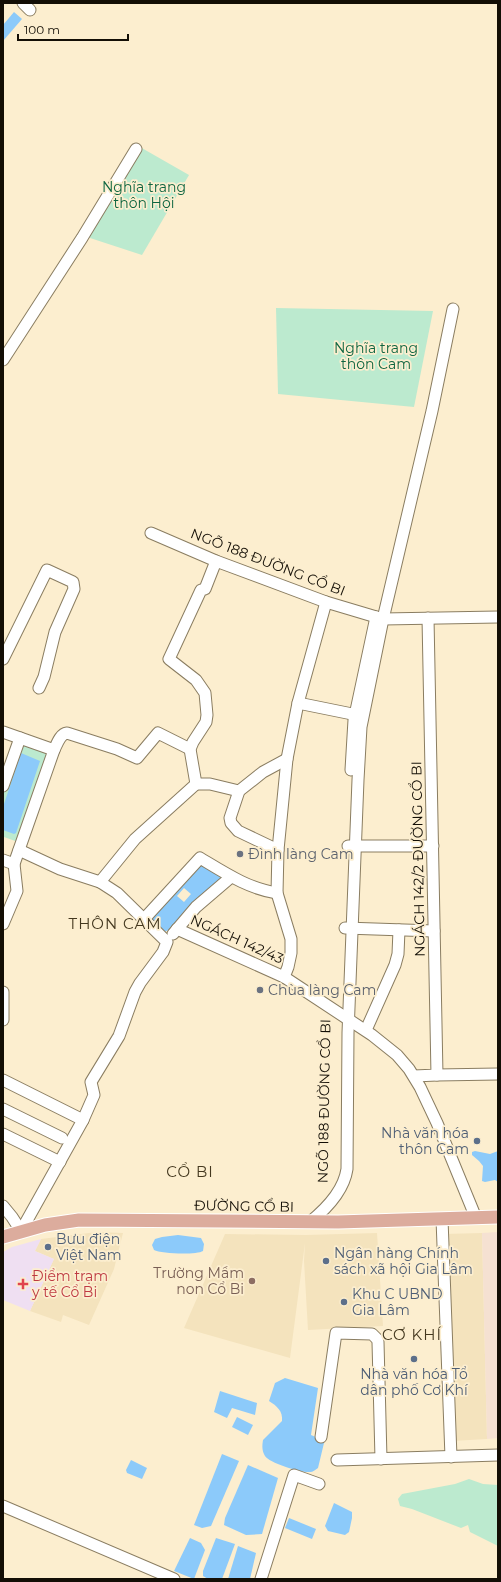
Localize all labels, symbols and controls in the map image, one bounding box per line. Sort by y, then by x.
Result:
scale bar [18,16,128,42]
text: 100 m [24,22,60,37]
park label: Nghĩa trang thôn Hội [102,178,186,212]
park label: Nghĩa trang thôn Cam [334,339,418,373]
street label: NGÕ 188 ĐƯỜNG CỔ BI [188,523,348,600]
street label: NGÁCH 142/2 ĐƯỜNG CỔ BI [406,761,429,957]
place label: Đình làng Cam [248,845,354,863]
marker: Đình làng Cam [235,849,245,859]
street label: NGÁCH 142/43 [188,910,286,968]
district label: THÔN CAM [69,914,161,933]
place label: Chùa làng Cam [268,981,376,999]
marker: Chùa làng Cam [255,985,265,995]
street label: NGÕ 188 ĐƯỜNG CỔ BI [313,1019,334,1183]
place label: Nhà văn hóa thôn Cam [381,1124,469,1158]
marker: Nhà văn hóa thôn Cam [472,1136,482,1146]
district label: CỔ BI [166,1162,214,1181]
street label: ĐƯỜNG CỔ BI [194,1195,294,1216]
place label: Bưu điện Việt Nam [56,1230,122,1264]
marker: Bưu điện Việt Nam [43,1242,53,1252]
place label: Ngân hàng Chính sách xã hội Gia Lâm [334,1244,473,1278]
marker: Ngân hàng Chính sách xã hội Gia Lâm [321,1256,331,1266]
place label: Trường Mầm non Cổ Bi [153,1264,244,1298]
place label: Điểm trạm y tế Cổ Bi [31,1267,108,1301]
marker: Trường Mầm non Cổ Bi [247,1276,257,1286]
marker: Điểm trạm y tế Cổ Bi [17,1278,29,1290]
place label: Khu C UBND Gia Lâm [352,1285,443,1319]
marker: Khu C UBND Gia Lâm [339,1297,349,1307]
district label: CƠ KHÍ [382,1325,442,1344]
marker: Nhà văn hóa Tổ dân phố Cơ Khí [409,1354,419,1364]
place label: Nhà văn hóa Tổ dân phố Cơ Khí [360,1365,469,1399]

